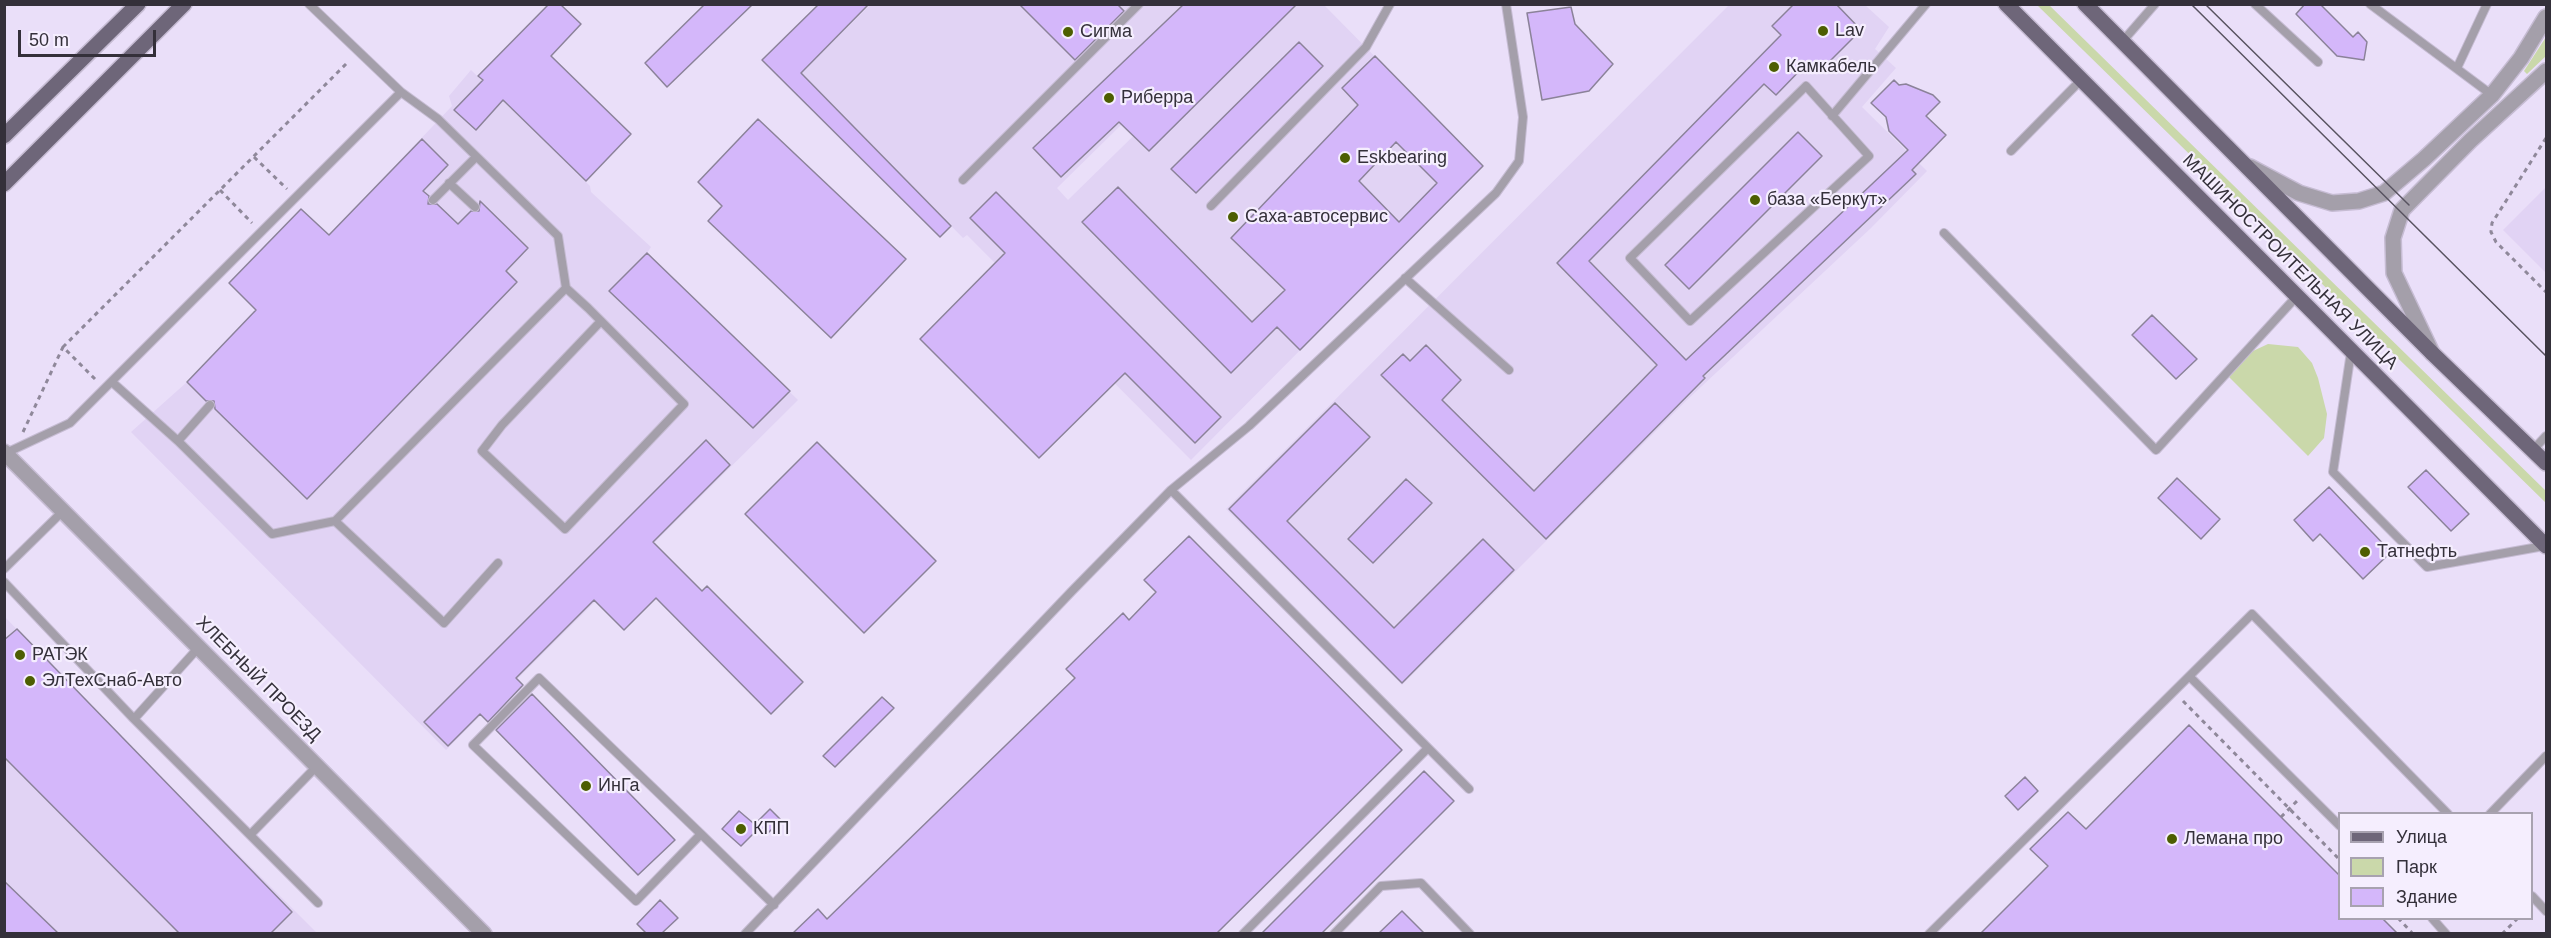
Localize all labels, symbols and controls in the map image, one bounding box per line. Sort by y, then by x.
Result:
scale bar [21,18,159,56]
place label: Lav [1835,20,1864,42]
place label: Сигма [1080,21,1132,43]
marker: Lav [1816,24,1830,38]
marker: Сигма [1061,25,1075,39]
text: 50 m [29,30,69,50]
place label: Камкабель [1786,56,1877,78]
marker: Камкабель [1767,60,1781,74]
place label: Риберра [1121,87,1193,109]
marker: Риберра [1102,91,1116,105]
place label: Eskbearing [1357,147,1447,169]
street label: МАШИНОСТРОИТЕЛЬНАЯ УЛИЦА [2178,150,2402,374]
marker: Eskbearing [1338,151,1352,165]
place label: база «Беркут» [1767,189,1887,211]
marker: база «Беркут» [1748,193,1762,207]
place label: Саха-автосервис [1245,206,1388,228]
marker: Саха-автосервис [1226,210,1240,224]
place label: Татнефть [2377,541,2457,563]
marker: Татнефть [2358,545,2372,559]
street label: ХЛЕБНЫЙ ПРОЕЗД [191,612,325,746]
place label: РАТЭК [32,644,88,666]
marker: РАТЭК [13,648,27,662]
place label: ЭлТехСнаб-Авто [42,670,182,692]
marker: ЭлТехСнаб-Авто [23,674,37,688]
place label: ИнГа [598,775,640,797]
marker: ИнГа [579,779,593,793]
legend [2338,812,2533,920]
place label: КПП [753,818,789,840]
marker: КПП [734,822,748,836]
text: Улица [2396,827,2447,847]
place label: Лемана про [2184,828,2283,850]
marker: Лемана про [2165,832,2179,846]
text: Парк [2396,857,2437,877]
text: Здание [2396,887,2457,907]

